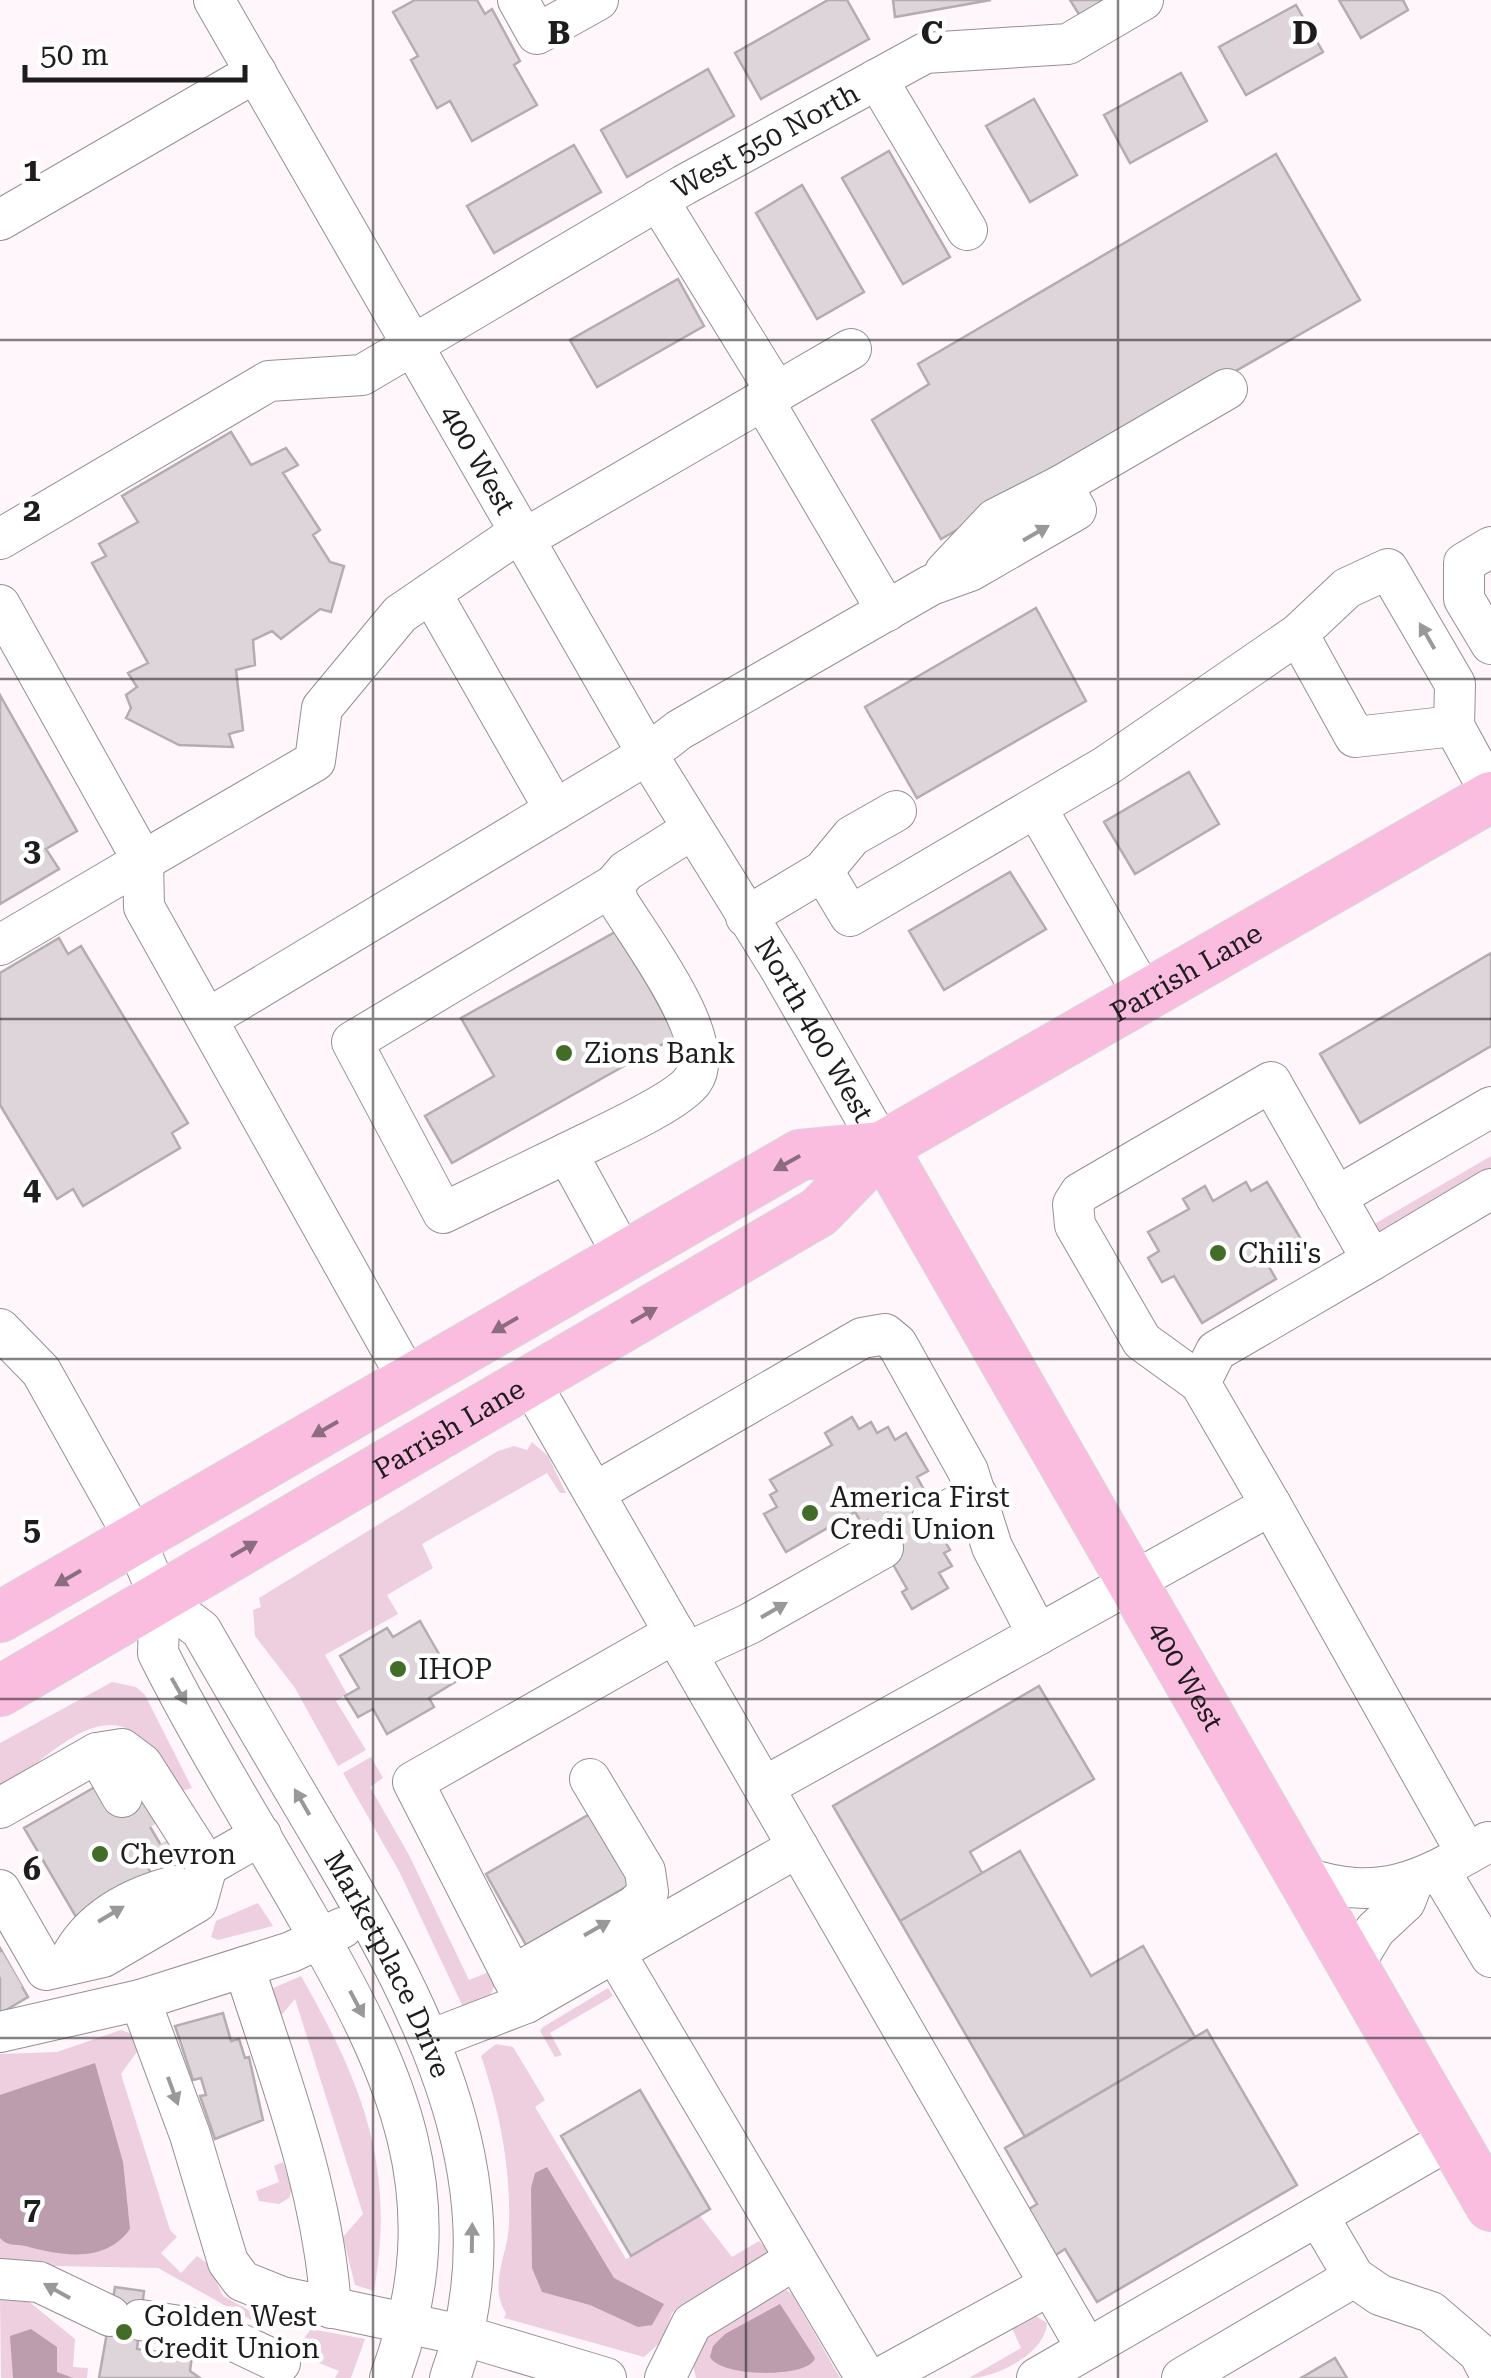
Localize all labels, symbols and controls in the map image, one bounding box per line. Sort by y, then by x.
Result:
text: B [547,14,571,52]
text: C [921,14,943,52]
text: D [1292,14,1318,52]
scale bar [25,20,245,82]
text: 50 m [40,37,109,72]
street label: West 550 North [667,76,864,205]
text: 1 [23,151,41,189]
street label: 400 West [434,399,523,520]
text: 2 [23,491,41,529]
one-way arrow [1022,525,1050,543]
one-way arrow [1419,622,1436,650]
text: 3 [23,831,41,869]
street label: Parrish Lane [1104,916,1268,1029]
street label: North 400 West [748,931,881,1128]
place label: Zions Bank [584,1037,735,1070]
marker: Zions Bank [553,1042,575,1064]
one-way arrow [773,1154,801,1171]
text: 4 [23,1170,41,1208]
place label: Chili's [1238,1237,1321,1270]
marker: Chili's [1207,1242,1229,1264]
one-way arrow [630,1307,659,1324]
one-way arrow [491,1316,520,1333]
street label: Parrish Lane [367,1371,530,1485]
one-way arrow [311,1420,339,1438]
place label: America First Credi Union [830,1481,1010,1546]
marker: America First Credi Union [799,1502,821,1524]
text: 5 [23,1510,41,1548]
one-way arrow [230,1541,258,1558]
one-way arrow [53,1569,82,1586]
one-way arrow [760,1602,788,1620]
street label: 400 West [1142,1615,1230,1736]
place label: IHOP [418,1653,492,1686]
marker: IHOP [387,1658,409,1680]
one-way arrow [169,1677,187,1705]
one-way arrow [293,1788,311,1816]
place label: Chevron [120,1838,236,1871]
marker: Chevron [89,1843,111,1865]
street label: Marketplace Drive [318,1845,458,2082]
text: 6 [23,1850,41,1888]
one-way arrow [97,1906,125,1923]
one-way arrow [583,1919,611,1937]
one-way arrow [348,1989,365,2018]
one-way arrow [166,2077,181,2107]
text: 7 [23,2190,41,2228]
one-way arrow [464,2222,480,2254]
one-way arrow [43,2283,71,2301]
place label: Golden West Credit Union [144,2300,320,2365]
marker: Golden West Credit Union [113,2321,135,2343]

